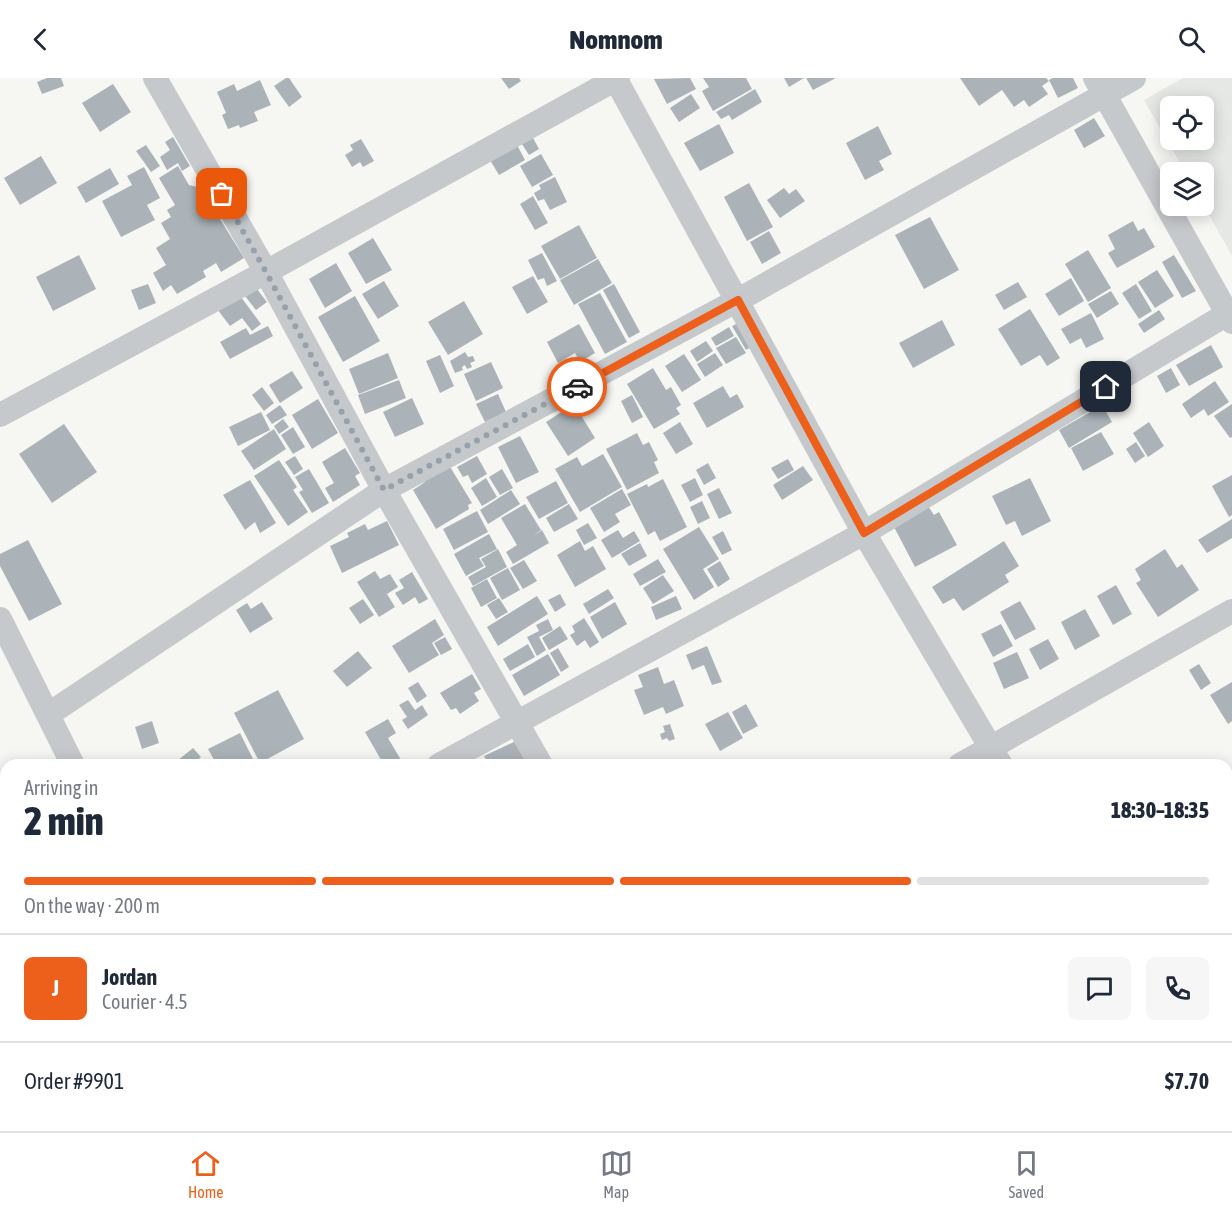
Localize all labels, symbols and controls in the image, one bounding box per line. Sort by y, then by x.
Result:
icon: back [24,23,57,56]
icon: search [1175,23,1208,56]
text: Nomnom [569,24,663,55]
map controls [1160,96,1214,216]
button: locate [1160,96,1214,150]
button: layers [1160,162,1214,216]
pin [196,168,247,219]
icon: bag [205,177,238,210]
courier [547,357,607,417]
pin [1080,361,1131,412]
icon: home [1089,370,1122,403]
icon: car [561,371,594,404]
text: Arriving in [24,776,98,799]
text: 18:30–18:35 [1111,797,1209,823]
text: 2 min [24,799,104,843]
text: On the way · 200 m [24,894,160,917]
button: chat [1068,957,1131,1020]
button: phone [1146,957,1209,1020]
text: Jordan [102,964,157,990]
text: J [52,975,59,1001]
text: Courier · 4.5 [102,990,188,1013]
text: Order #9901 [24,1068,124,1094]
text: $7.70 [1165,1068,1209,1094]
tab: Home [188,1147,224,1201]
tab: Map [600,1147,633,1201]
tab: Saved [1009,1147,1044,1201]

